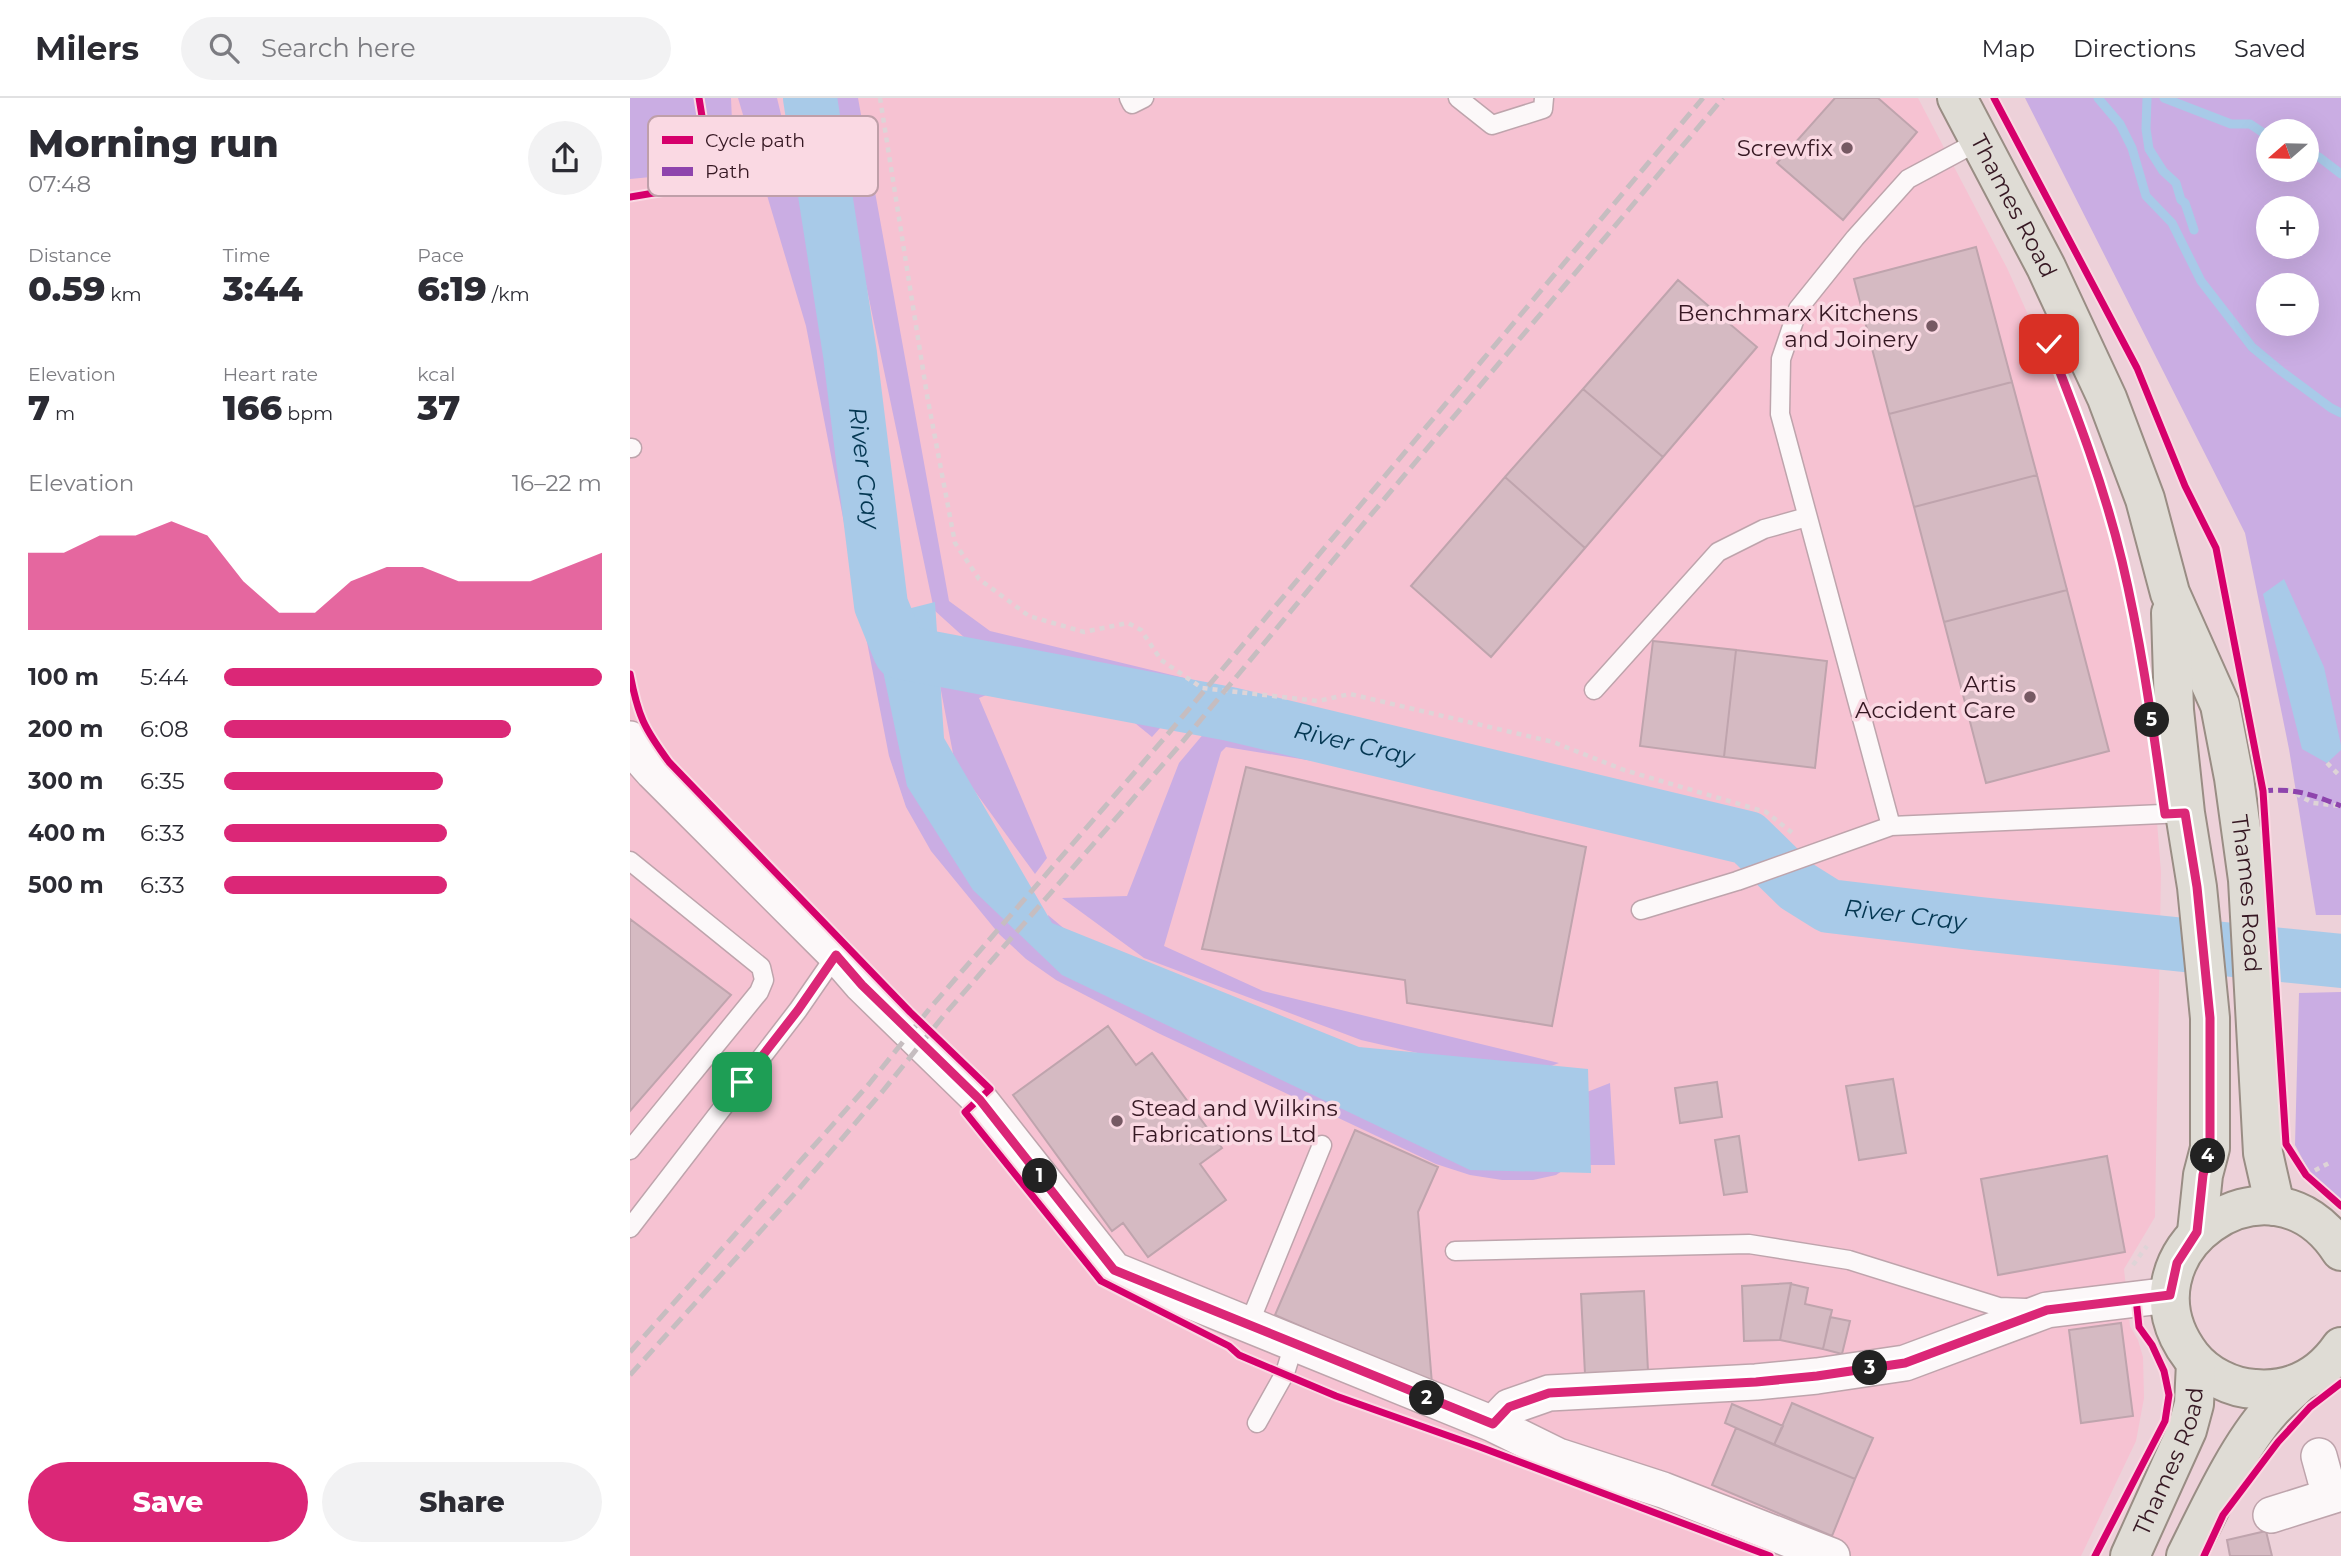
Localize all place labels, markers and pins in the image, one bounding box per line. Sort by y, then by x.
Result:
place label: Screwfix [1737,134,1833,162]
marker: Screwfix [1839,140,1855,156]
place label: Benchmarx Kitchens and Joinery [1677,299,1919,353]
pin [2019,314,2079,374]
marker: Benchmarx Kitchens and Joinery [1924,318,1940,334]
place label: Artis Accident Care [1855,670,2016,724]
marker: Artis Accident Care [2022,689,2038,705]
pin: 5 [2134,702,2170,738]
pin [712,1052,772,1112]
place label: Stead and Wilkins Fabrications Ltd [1131,1094,1338,1148]
marker: Stead and Wilkins Fabrications Ltd [1109,1113,1125,1129]
pin: 4 [2190,1138,2226,1174]
pin: 1 [1022,1158,1058,1194]
pin: 3 [1852,1350,1888,1386]
pin: 2 [1410,1380,1444,1416]

